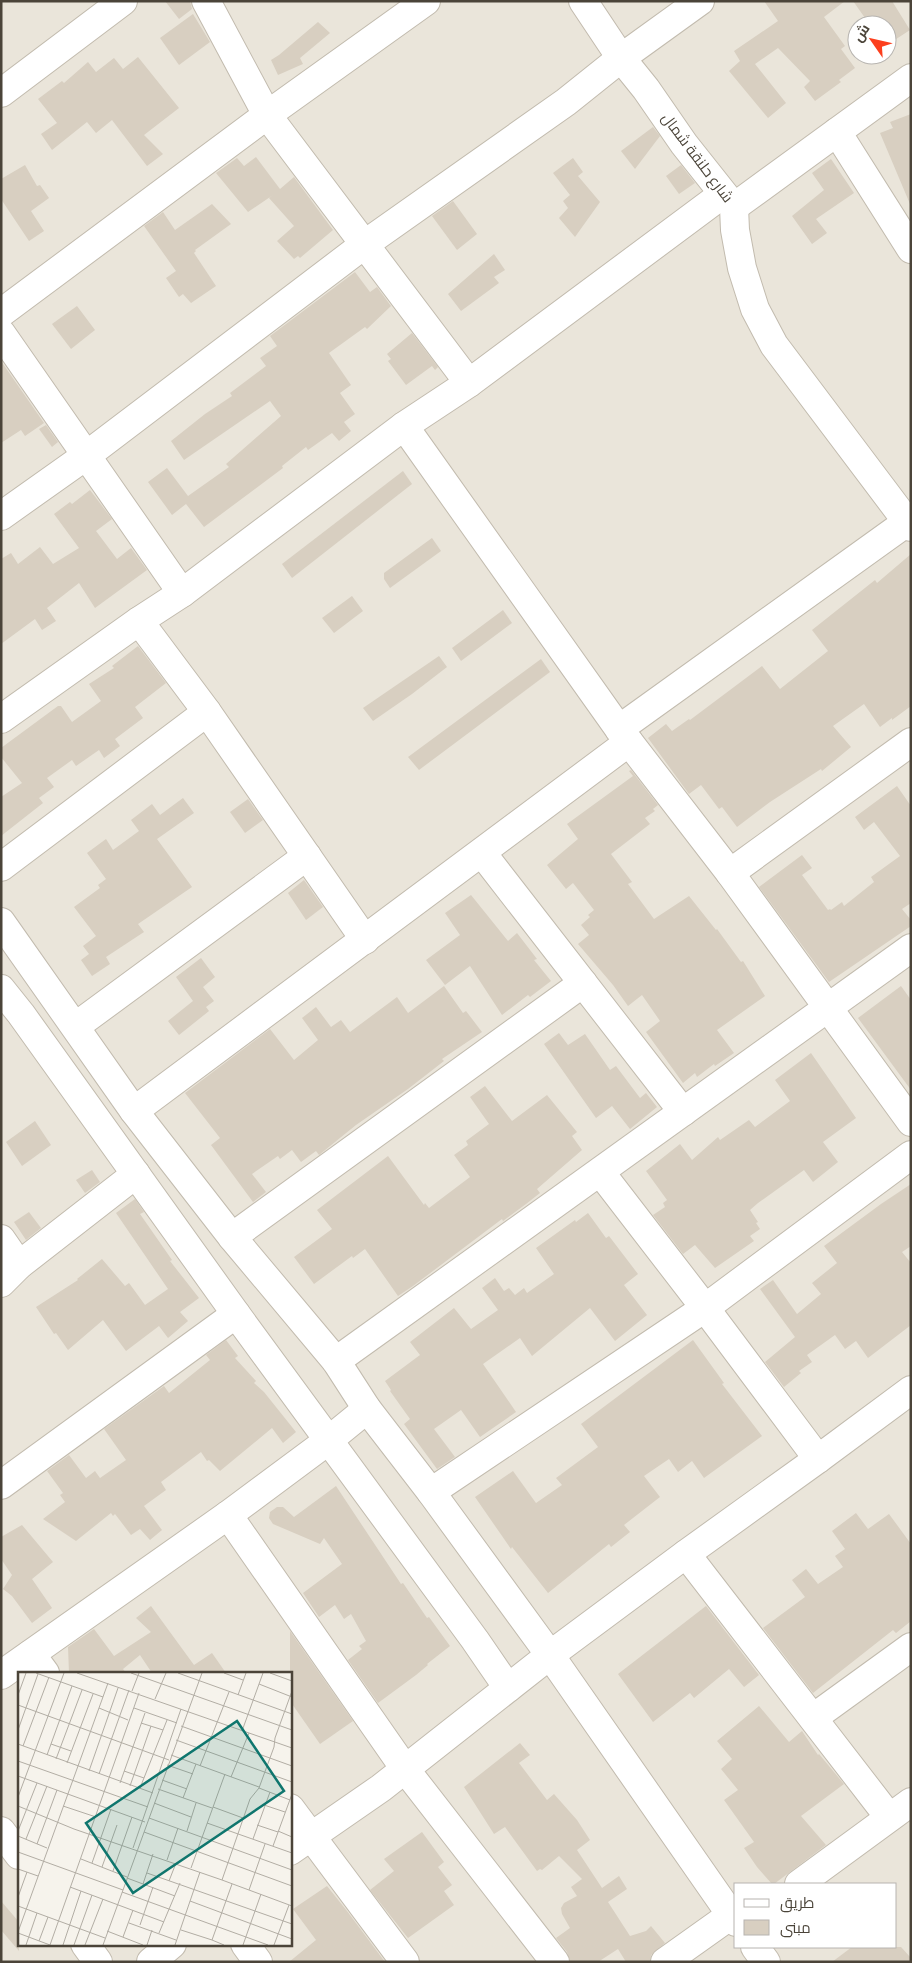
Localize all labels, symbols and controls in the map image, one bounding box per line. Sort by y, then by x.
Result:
north arrow [847,15,897,65]
text: ش [849,20,875,46]
street label: شارع حلنقة شمال [656,109,738,207]
inset map [18,1672,291,1946]
legend [734,1883,897,1948]
text: طريق [780,1893,814,1914]
text: مبنى [780,1918,811,1939]

